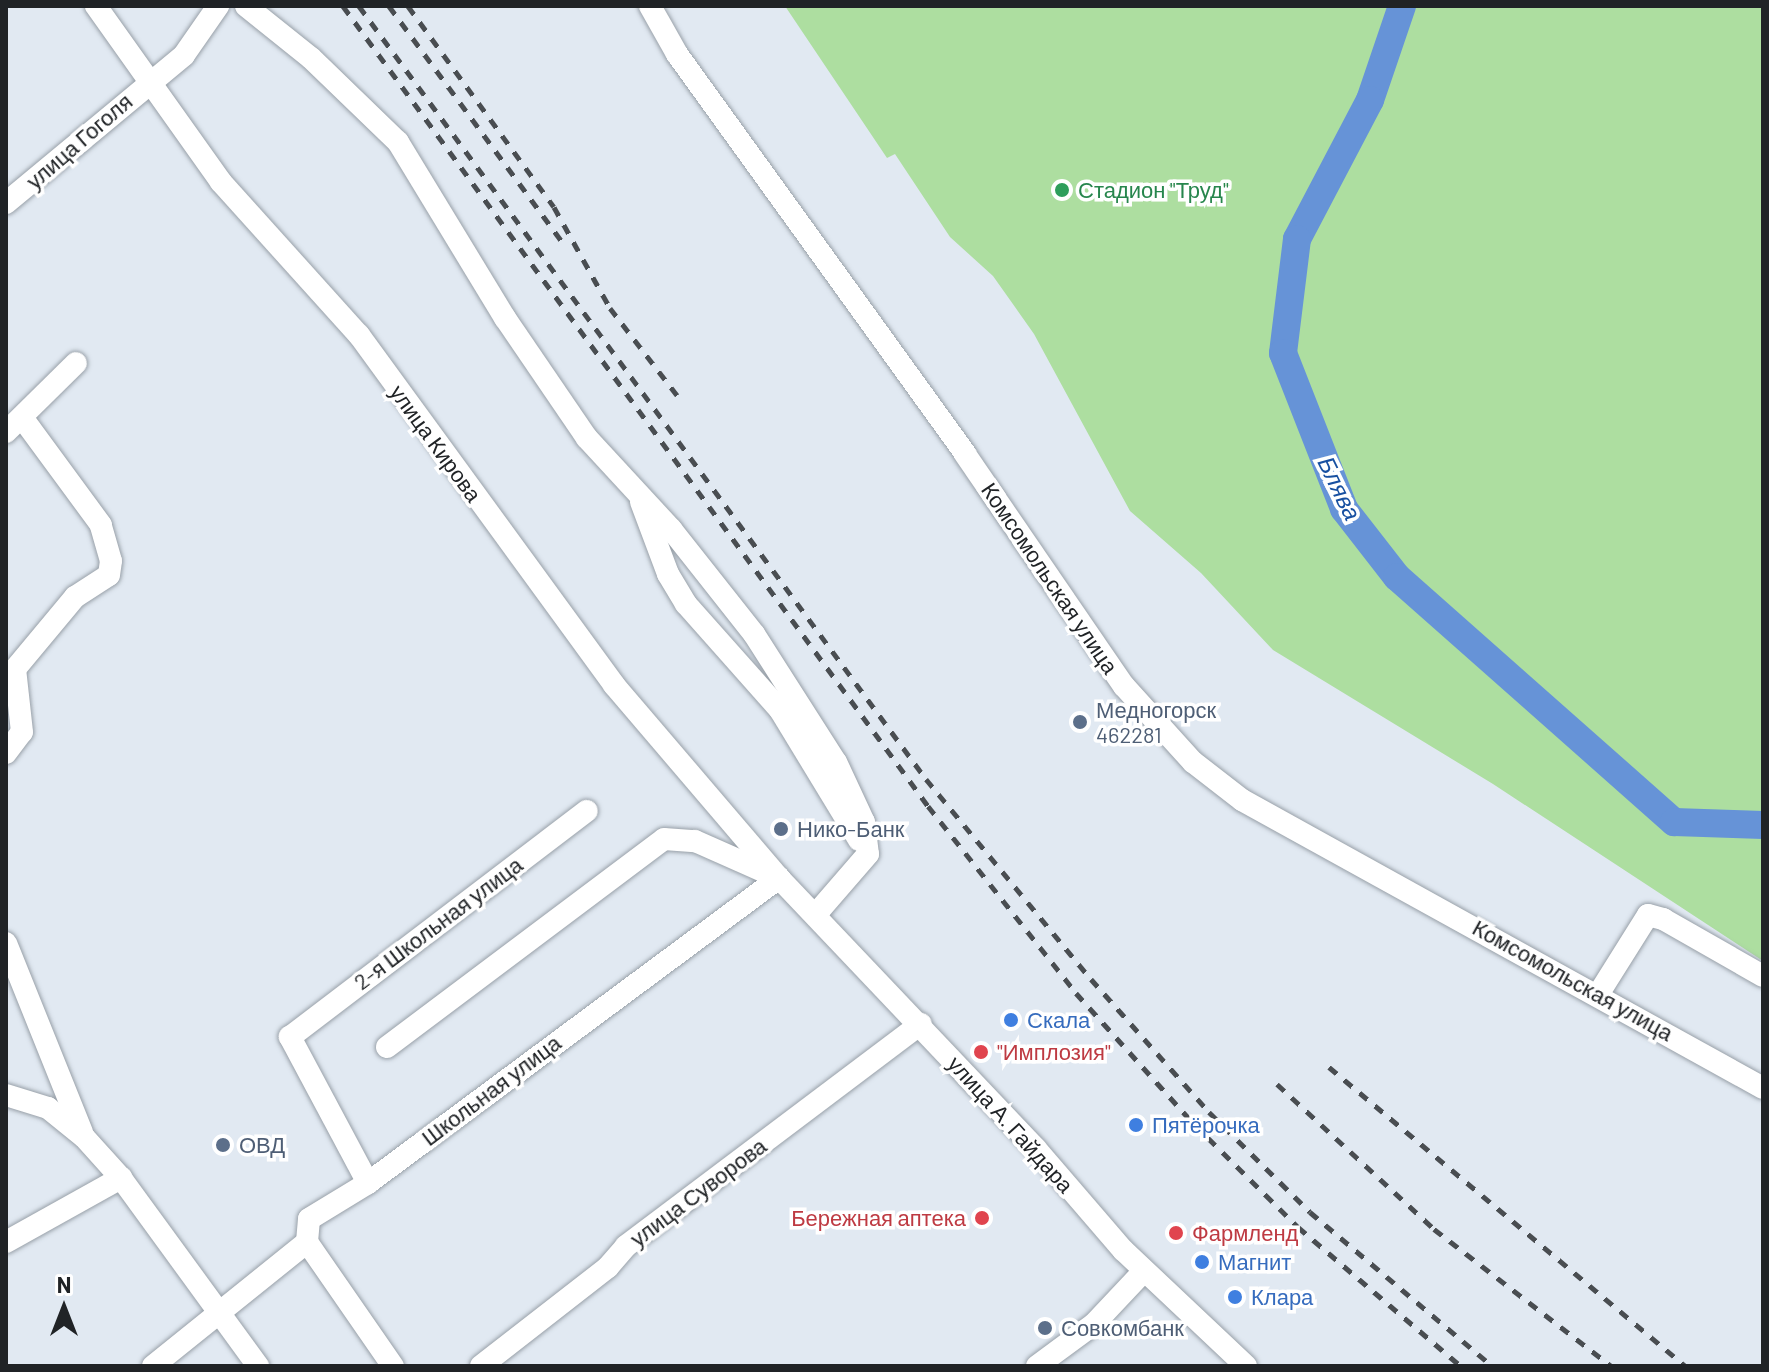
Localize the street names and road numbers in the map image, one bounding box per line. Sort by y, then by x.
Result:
street label: улица Гоголя [21,88,137,194]
street label: улица Кирова [385,379,487,507]
street label: Комсомольская улица [976,477,1124,679]
street label: 2-я Школьная улица [349,851,527,995]
street label: Комсомольская улица [1468,914,1678,1046]
street label: Школьная улица [416,1029,566,1151]
street label: улица А. Гайдара [943,1050,1079,1198]
street label: улица Суворова [625,1132,771,1252]

